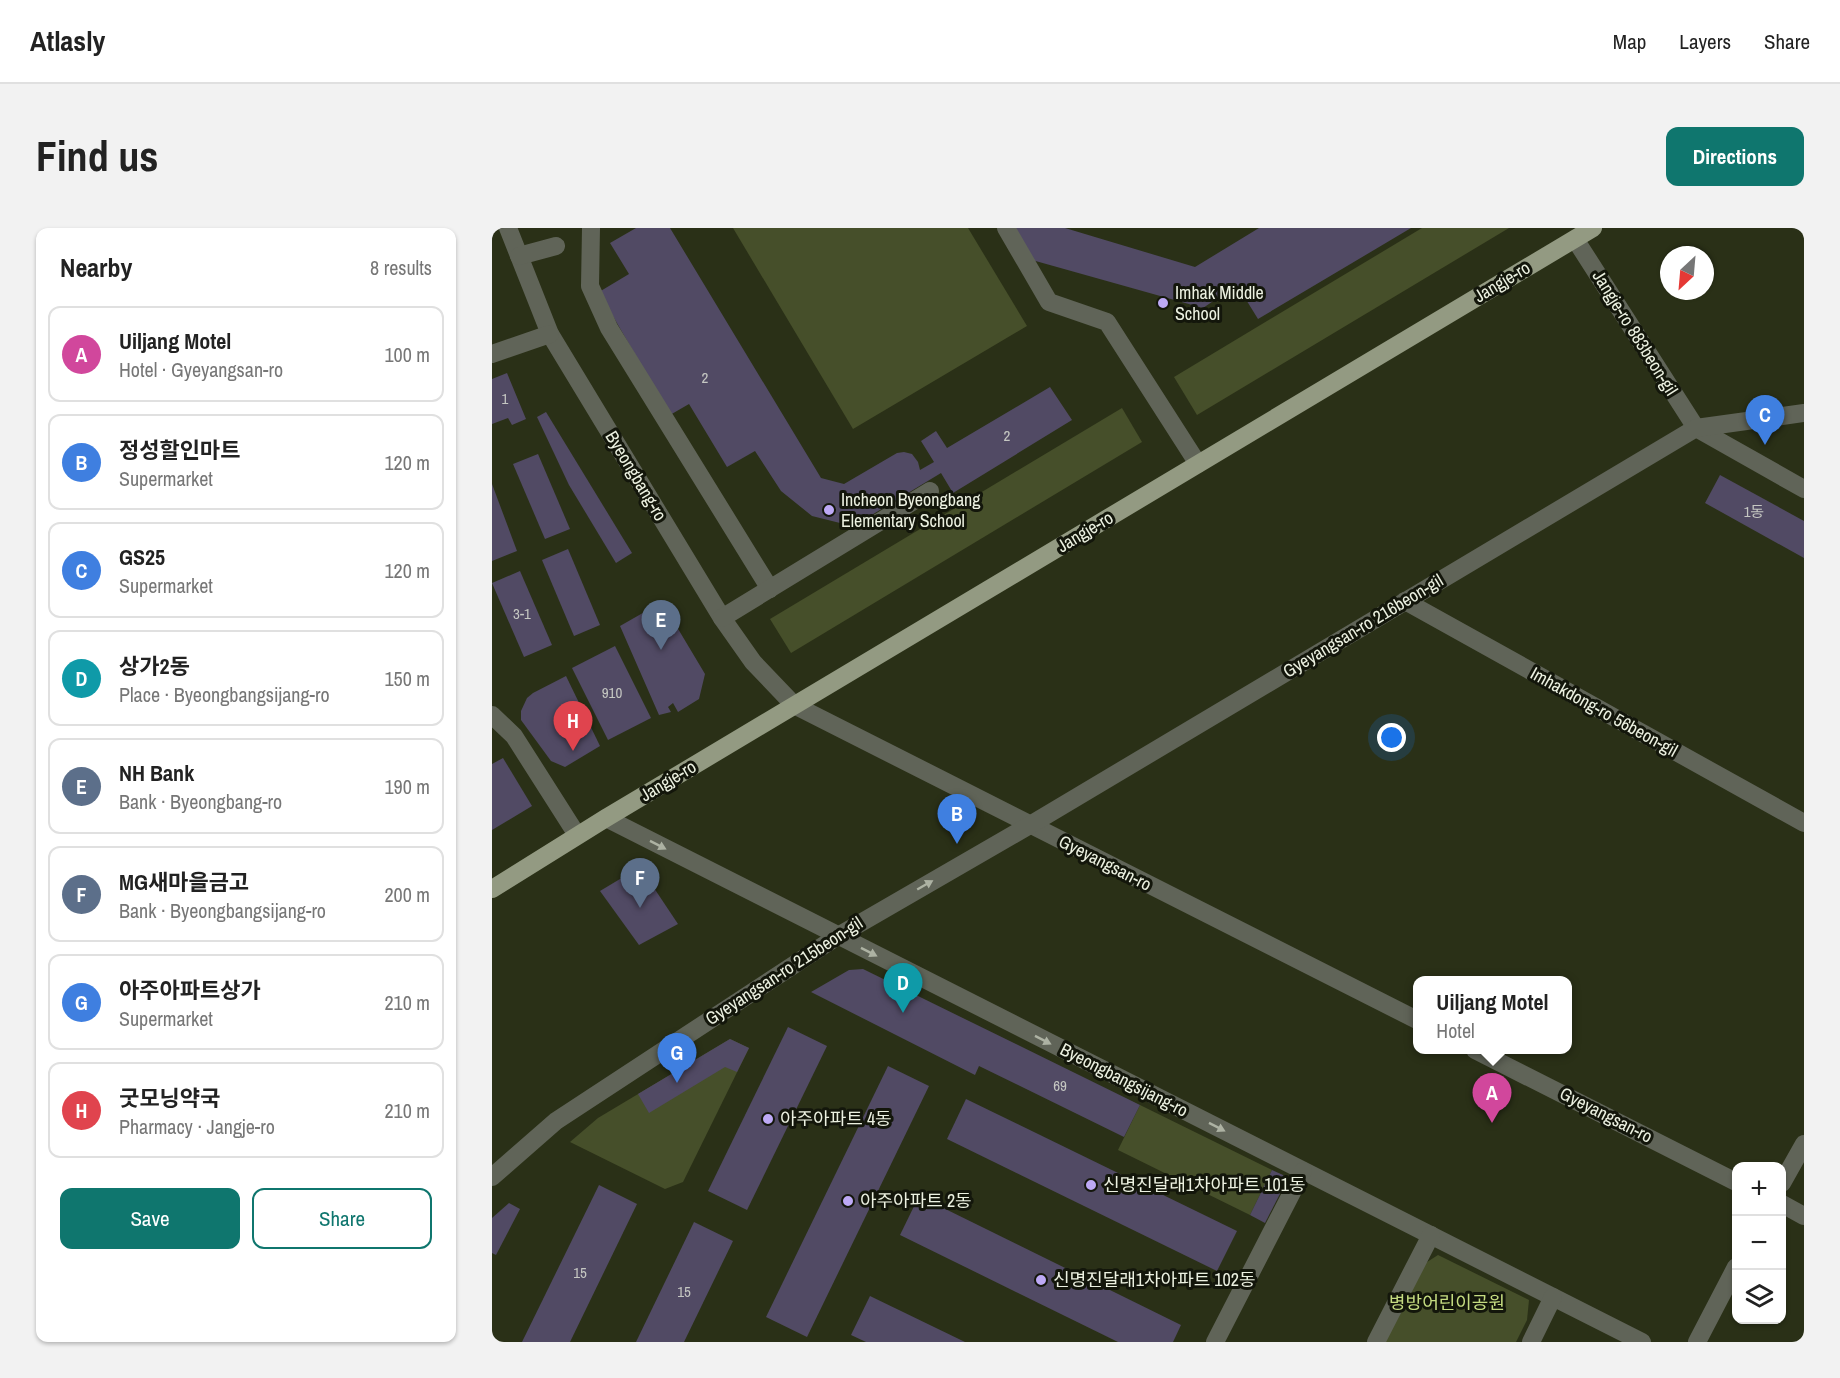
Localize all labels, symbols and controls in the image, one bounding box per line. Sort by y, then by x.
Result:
text: Atlasly [30,22,105,60]
text: Map [1613,27,1646,56]
text: Layers [1679,27,1731,56]
text: Share [1764,27,1810,56]
button: Directions [1666,127,1804,186]
text: Find us [36,128,158,184]
north arrow [1660,246,1714,300]
text: Nearby [60,250,132,285]
text: 8 results [370,254,432,281]
street label: Jangje-ro [1469,255,1535,308]
street label: Jangje-ro 883beon-gil [1587,265,1684,400]
place label: Imhak Middle School [1175,280,1264,326]
marker: Imhak Middle School [1156,296,1170,310]
text: Uiljang Motel [119,326,231,356]
text: A [76,341,87,368]
text: 100 m [384,341,430,368]
text: Hotel · Gyeyangsan-ro [119,356,283,383]
house number: 2 [702,367,709,388]
house number: 1 [502,388,509,409]
pin: C [1746,396,1784,445]
house number: 2 [1004,425,1011,446]
street label: Byeongbang-ro [600,426,673,525]
text: 정성할인마트 [119,435,240,465]
text: B [76,449,87,476]
text: 120 m [384,449,430,476]
text: Supermarket [119,465,213,492]
place label: Incheon Byeongbang Elementary School [841,487,981,533]
house number: 1동 [1744,501,1764,522]
marker: Incheon Byeongbang Elementary School [822,503,836,517]
street label: Jangje-ro [1052,505,1118,558]
text: GS25 [119,542,165,572]
text: C [76,557,87,584]
text: 120 m [384,557,430,584]
street label: Gyeyangsan-ro 216beon-gil [1278,568,1448,683]
text: Supermarket [119,572,213,599]
pin: E [642,600,680,650]
house number: 3-1 [513,603,531,624]
text: 상가2동 [119,651,190,681]
street label: Imhakdong-ro 56beon-gil [1526,661,1682,762]
text: D [76,665,87,692]
text: 150 m [384,665,430,692]
text: Place · Byeongbangsijang-ro [119,681,330,708]
house number: 910 [602,682,622,703]
pin: H [554,702,592,751]
your location [1377,723,1406,752]
street label: Jangje-ro [635,754,701,807]
text: NH Bank [119,758,194,788]
text: E [76,773,87,800]
text: 190 m [384,773,430,800]
text: Bank · Byeongbang-ro [119,788,282,815]
pin: B [938,794,976,844]
street label: Gyeyangsan-ro [1055,829,1156,897]
one-way arrow [649,840,666,849]
pin: F [620,858,660,908]
text: MG새마을금고 [119,867,249,897]
text: F [76,881,87,908]
text: 200 m [384,881,430,908]
one-way arrow [916,881,933,891]
text: Bank · Byeongbangsijang-ro [119,897,326,924]
street label: Gyeyangsan-ro 215beon-gil [700,910,867,1031]
one-way arrow [861,947,878,956]
pin: D [884,964,922,1013]
text: 아주아파트상가 [119,975,261,1005]
popup [1413,976,1572,1054]
text: Uiljang Motel [1436,987,1549,1017]
text: G [75,989,88,1016]
text: 210 m [384,989,430,1016]
text: Supermarket [119,1005,213,1032]
text: Hotel [1436,1017,1475,1044]
pin: G [658,1034,696,1083]
one-way arrow [1035,1035,1052,1044]
street label: Byeongbangsijang-ro [1056,1037,1192,1123]
pin: A [1472,1074,1512,1123]
house number: 69 [1053,1075,1067,1096]
street label: Gyeyangsan-ro [1556,1081,1657,1149]
text: 굿모닝약국 [119,1083,220,1113]
text: H [76,1097,87,1124]
text: 210 m [384,1097,430,1124]
place label: 아주아파트 4동 [780,1106,892,1131]
marker: 아주아파트 4동 [761,1112,775,1126]
text: Pharmacy · Jangje-ro [119,1113,275,1140]
one-way arrow [1209,1123,1226,1132]
map controls [1732,1162,1786,1324]
button: + [1732,1162,1786,1216]
place label: 신명진달래1차아파트 101동 [1103,1172,1306,1197]
marker: 신명진달래1차아파트 101동 [1084,1178,1098,1192]
button: Save [60,1188,240,1249]
button: Share [252,1188,432,1249]
place label: 아주아파트 2동 [860,1188,972,1213]
marker: 아주아파트 2동 [841,1194,855,1208]
button: − [1732,1216,1786,1270]
house number: 15 [573,1262,587,1283]
place label: 신명진달래1차아파트 102동 [1053,1267,1256,1292]
button: layers [1732,1270,1786,1324]
marker: 신명진달래1차아파트 102동 [1034,1273,1048,1287]
house number: 15 [677,1281,691,1302]
park label: 병방어린이공원 [1389,1290,1505,1315]

